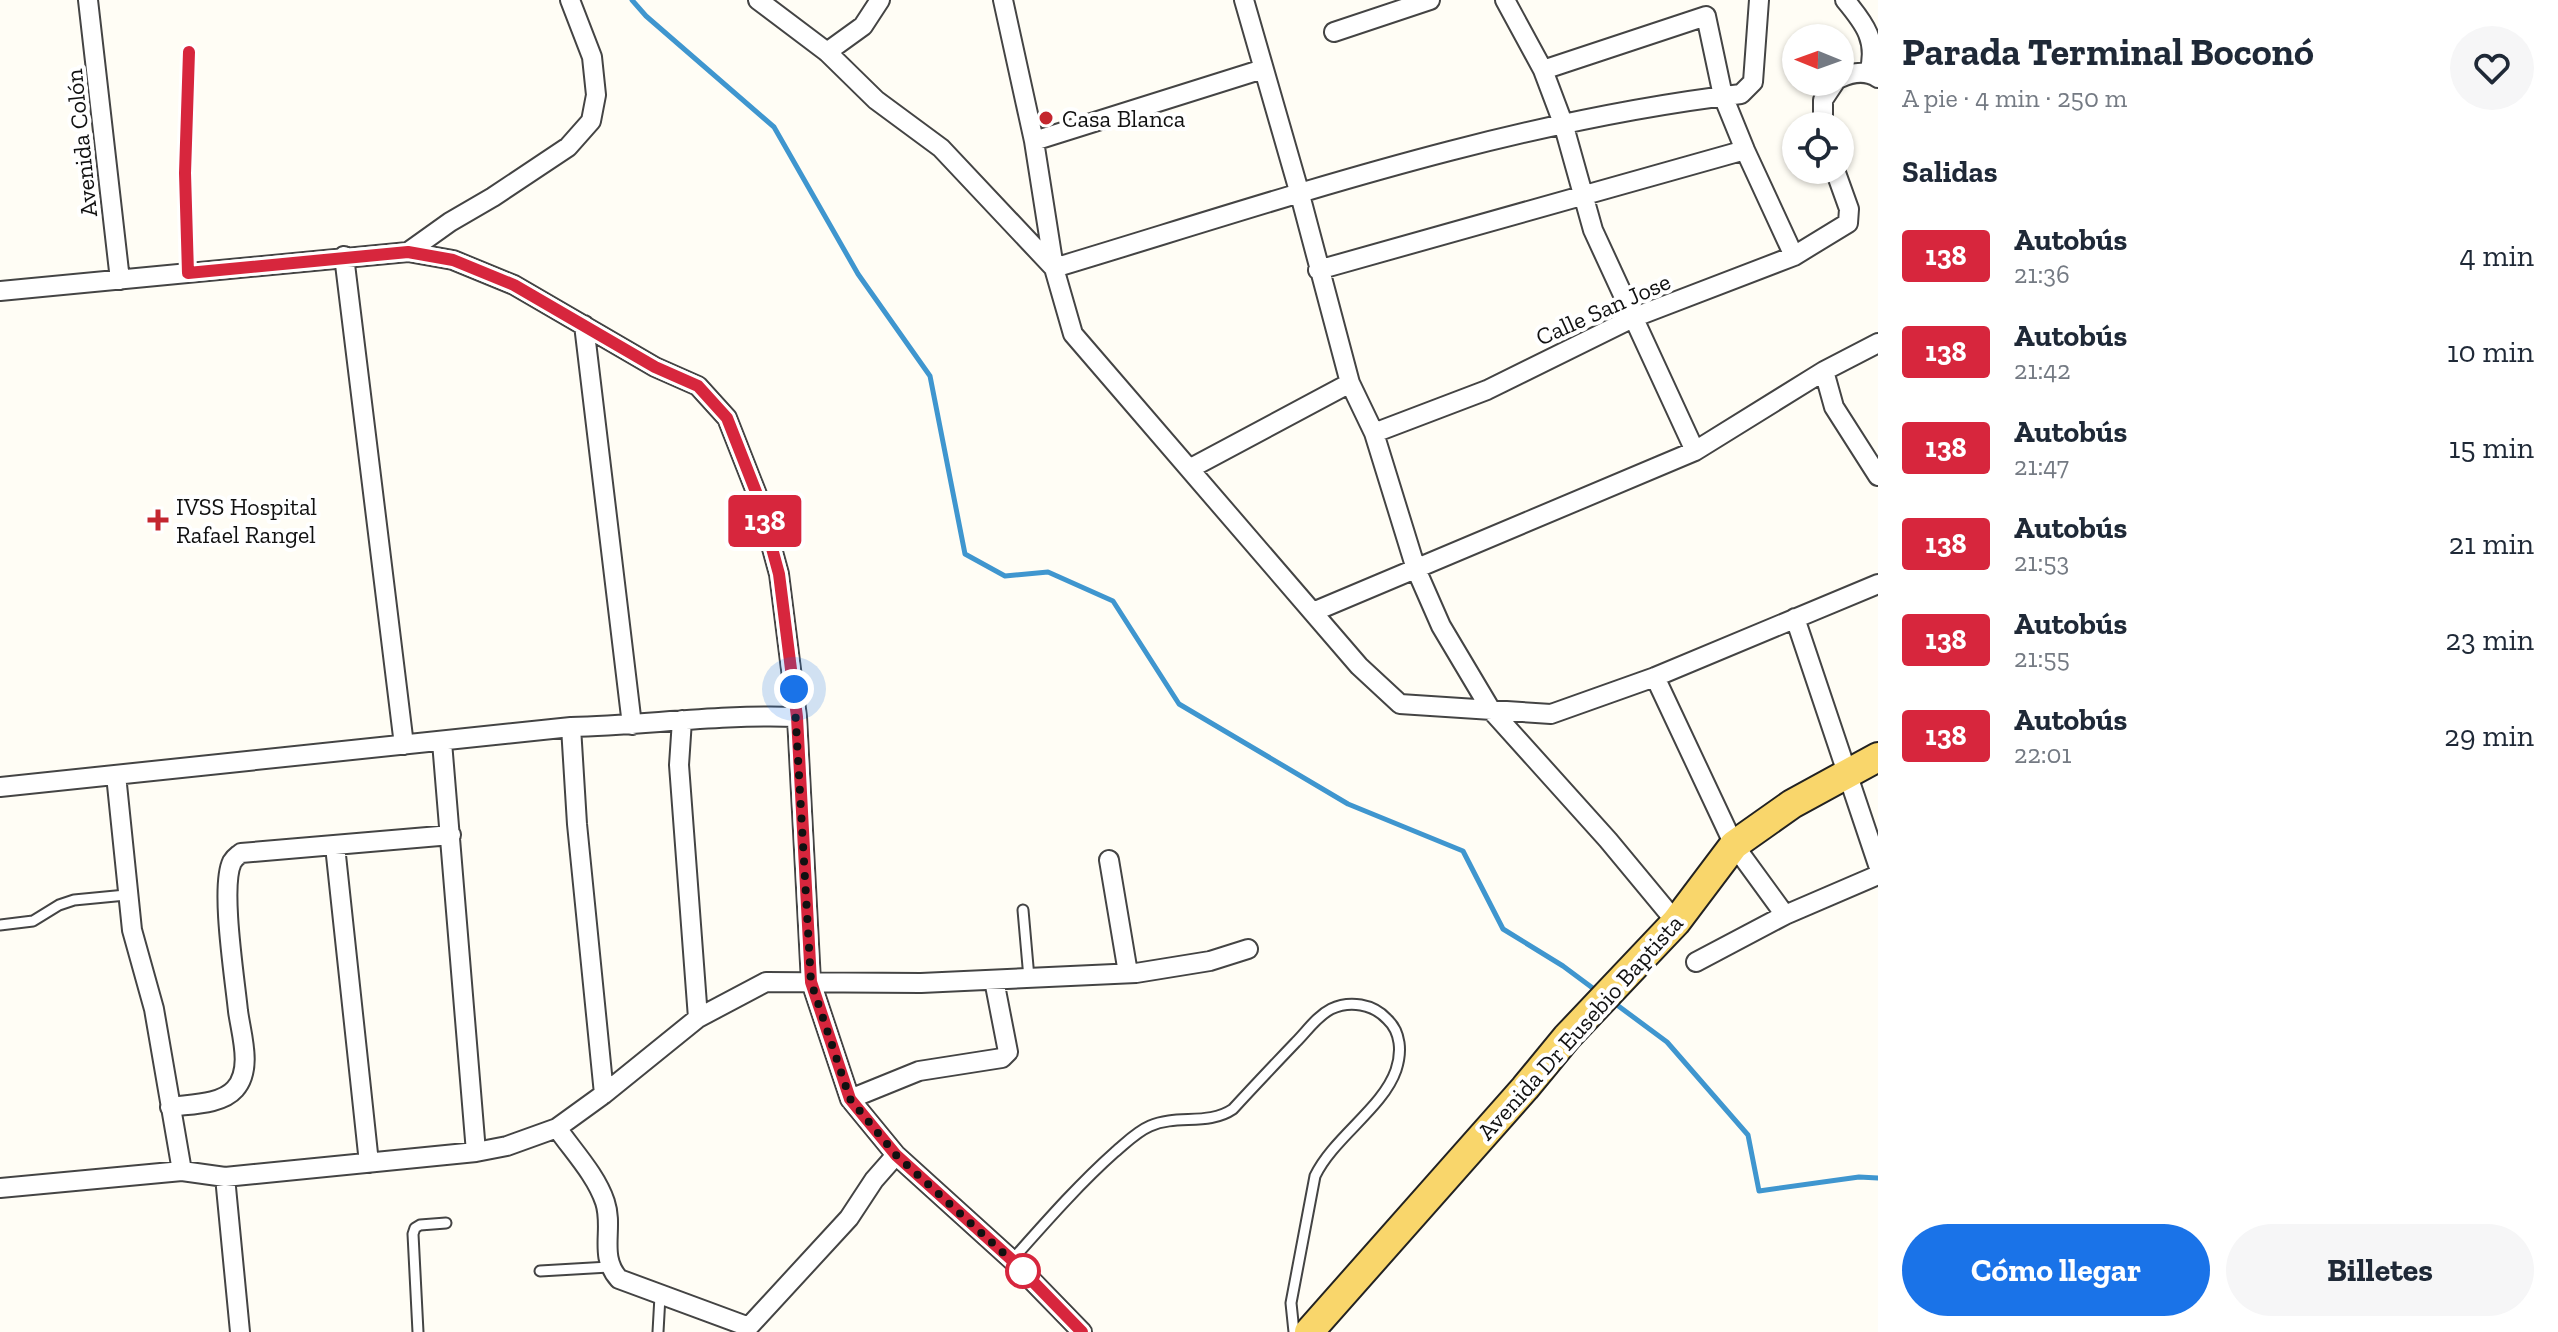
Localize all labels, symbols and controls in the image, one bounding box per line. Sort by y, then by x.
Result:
north arrow [1782,24,1854,96]
map controls [1782,24,1854,184]
button: heart [2450,26,2534,110]
text: Parada Terminal Boconó [1902,29,2314,75]
street label: Avenida Colón [59,67,103,218]
text: A pie · 4 min · 250 m [1902,82,2127,114]
place label: Casa Blanca [1062,104,1186,133]
marker: Casa Blanca [1037,109,1055,127]
button: locate [1782,112,1854,184]
text: Salidas [1902,154,1997,190]
text: Autobús [2014,222,2127,258]
text: 4 min [2460,238,2534,274]
text: 138 [1925,239,1967,272]
text: 21:36 [2014,258,2070,290]
street label: Calle San Jose [1531,266,1675,352]
text: Autobús [2014,318,2127,354]
text: 10 min [2447,334,2534,370]
text: 138 [1925,335,1967,368]
text: 21:42 [2014,354,2071,386]
text: Autobús [2014,414,2127,450]
text: 15 min [2449,430,2534,466]
text: 138 [1925,431,1967,464]
text: 21:47 [2014,450,2069,482]
place label: IVSS Hospital Rafael Rangel [176,492,317,549]
line badge: 138 [719,495,811,547]
text: 138 [744,504,786,537]
marker: IVSS Hospital Rafael Rangel [147,509,169,531]
text: Autobús [2014,510,2127,546]
text: 21 min [2449,526,2534,562]
text: 138 [1925,527,1967,560]
text: 21:53 [2014,546,2069,578]
text: Autobús [2014,606,2127,642]
text: 23 min [2446,622,2534,658]
text: 138 [1925,623,1967,656]
text: 21:55 [2014,642,2070,674]
your location [774,669,814,709]
text: Autobús [2014,702,2127,738]
text: 29 min [2444,718,2534,754]
text: 138 [1925,719,1967,752]
text: 22:01 [2014,738,2072,770]
street label: Avenida Dr Eusebio Baptista [1471,908,1689,1146]
button: Cómo llegar [1902,1224,2210,1316]
button: Billetes [2226,1224,2534,1316]
unlabelled marker [1006,1254,1040,1288]

